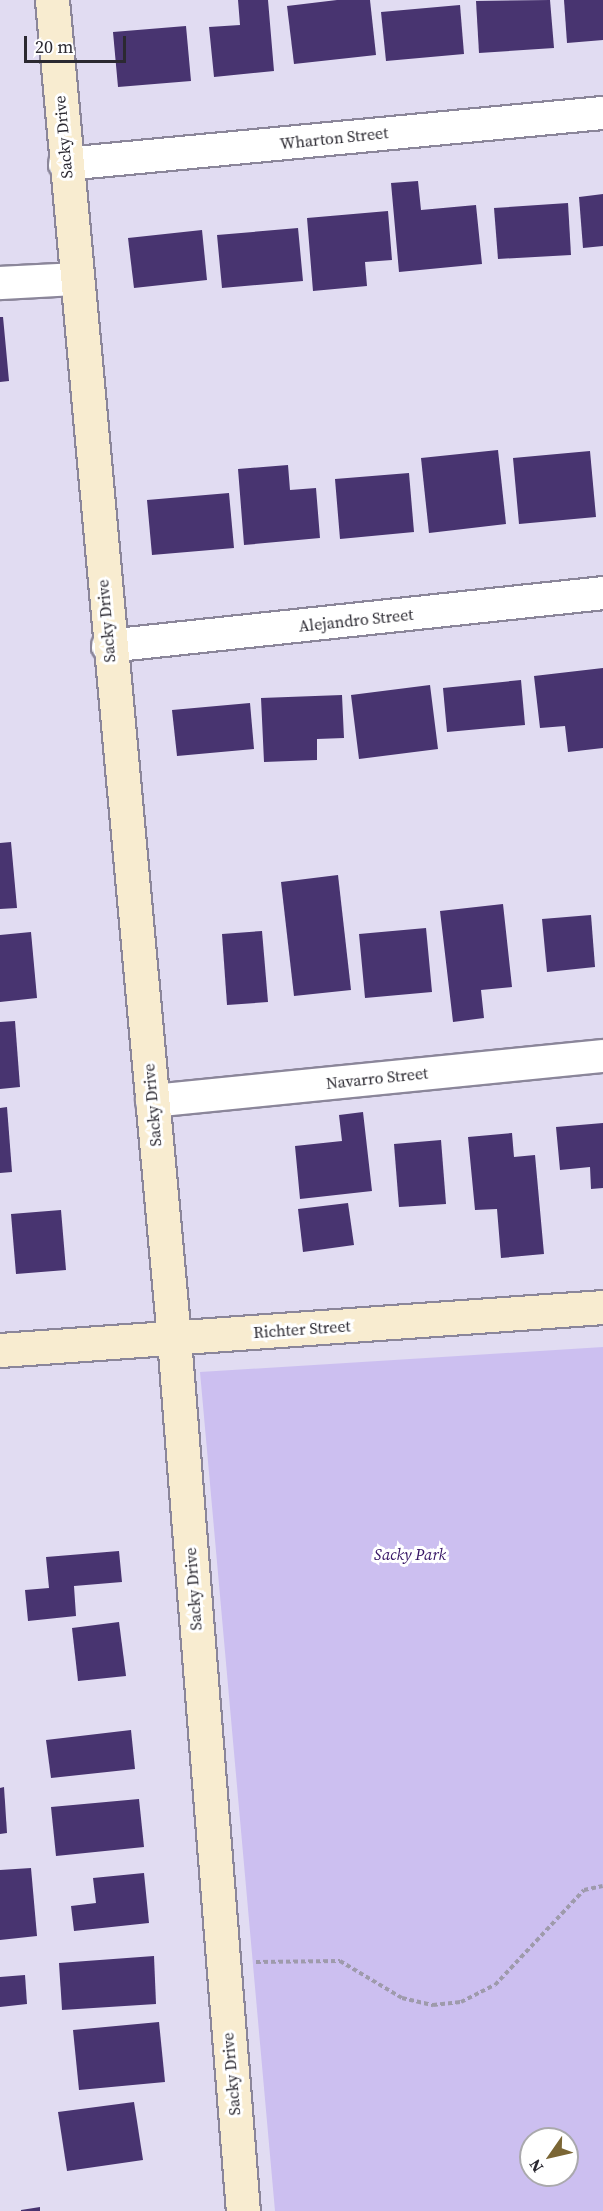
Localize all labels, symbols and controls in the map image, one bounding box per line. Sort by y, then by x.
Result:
scale bar [27,24,129,62]
text: 20 m [35,34,73,59]
street label: Sacky Drive [50,95,76,179]
street label: Wharton Street [279,123,389,153]
street label: Sacky Drive [93,579,119,663]
street label: Alejandro Street [298,604,414,636]
street label: Sacky Drive [139,1063,165,1147]
street label: Navarro Street [325,1063,429,1093]
street label: Richter Street [253,1316,351,1342]
park label: Sacky Park [374,1544,446,1564]
street label: Sacky Drive [181,1547,205,1631]
street label: Sacky Drive [218,2032,244,2116]
north arrow [519,2127,579,2187]
text: N [523,2155,548,2177]

